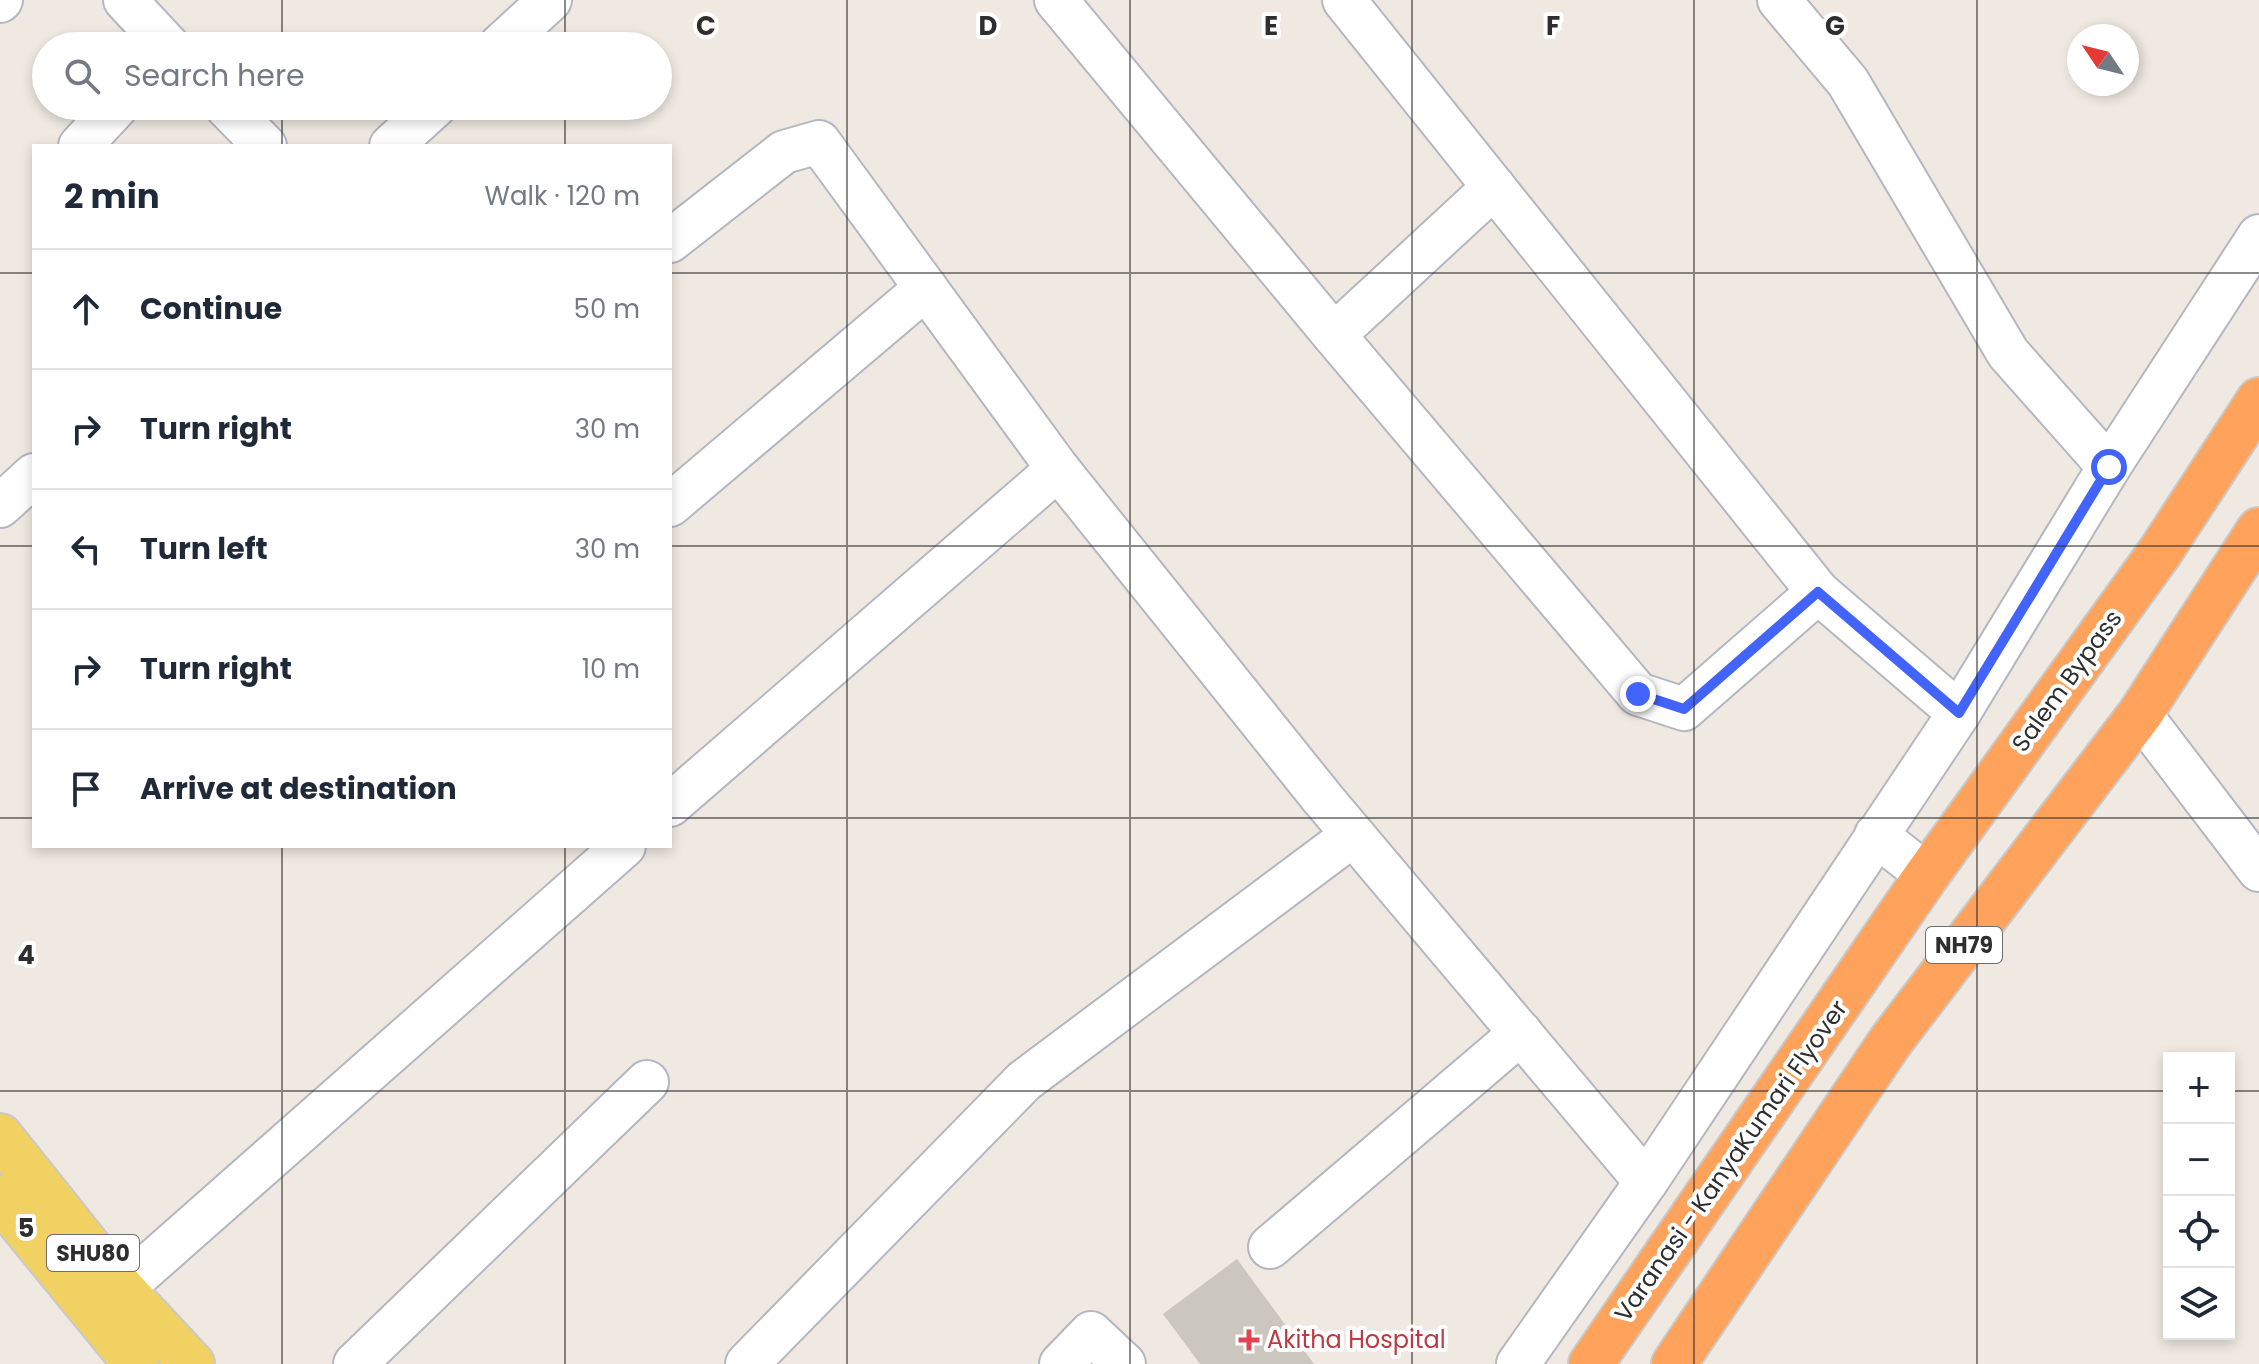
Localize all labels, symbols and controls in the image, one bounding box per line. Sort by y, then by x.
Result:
text: C [696,8,716,44]
text: D [979,8,998,44]
text: E [1264,8,1278,44]
text: F [1546,8,1560,44]
text: G [1825,8,1845,44]
north arrow [2067,24,2139,96]
search box [32,32,672,120]
icon: search [60,54,104,98]
text: Search here [124,54,305,97]
text: 2 min [64,172,160,220]
text: Walk · 120 m [485,178,640,214]
icon: ahead [64,287,108,331]
text: Continue [140,287,282,330]
text: 50 m [574,291,640,327]
icon: right [64,407,108,451]
text: Turn right [140,407,292,450]
text: 30 m [575,411,640,447]
route start [2091,449,2127,485]
icon: left [64,527,108,571]
text: Turn left [140,527,268,570]
text: 30 m [575,531,640,567]
street label: Salem Bypass [2004,603,2129,758]
icon: right [64,647,108,691]
text: Turn right [140,647,292,690]
text: 10 m [582,651,640,687]
route end [1620,676,1656,712]
icon: arrive [64,767,108,811]
text: Arrive at destination [140,767,457,810]
road number: NH79 [1926,927,2002,963]
text: 4 [17,937,35,973]
street label: Varanasi - KanyaKumari Flyover [1607,993,1855,1328]
map controls [2163,1052,2235,1340]
button: + [2163,1052,2235,1124]
button: − [2163,1124,2235,1196]
button: locate [2163,1196,2235,1268]
text: 5 [18,1210,34,1246]
road number: SHU80 [47,1235,139,1271]
button: layers [2163,1268,2235,1340]
place label: Akitha Hospital [1267,1323,1446,1356]
marker: Akitha Hospital [1238,1329,1260,1351]

